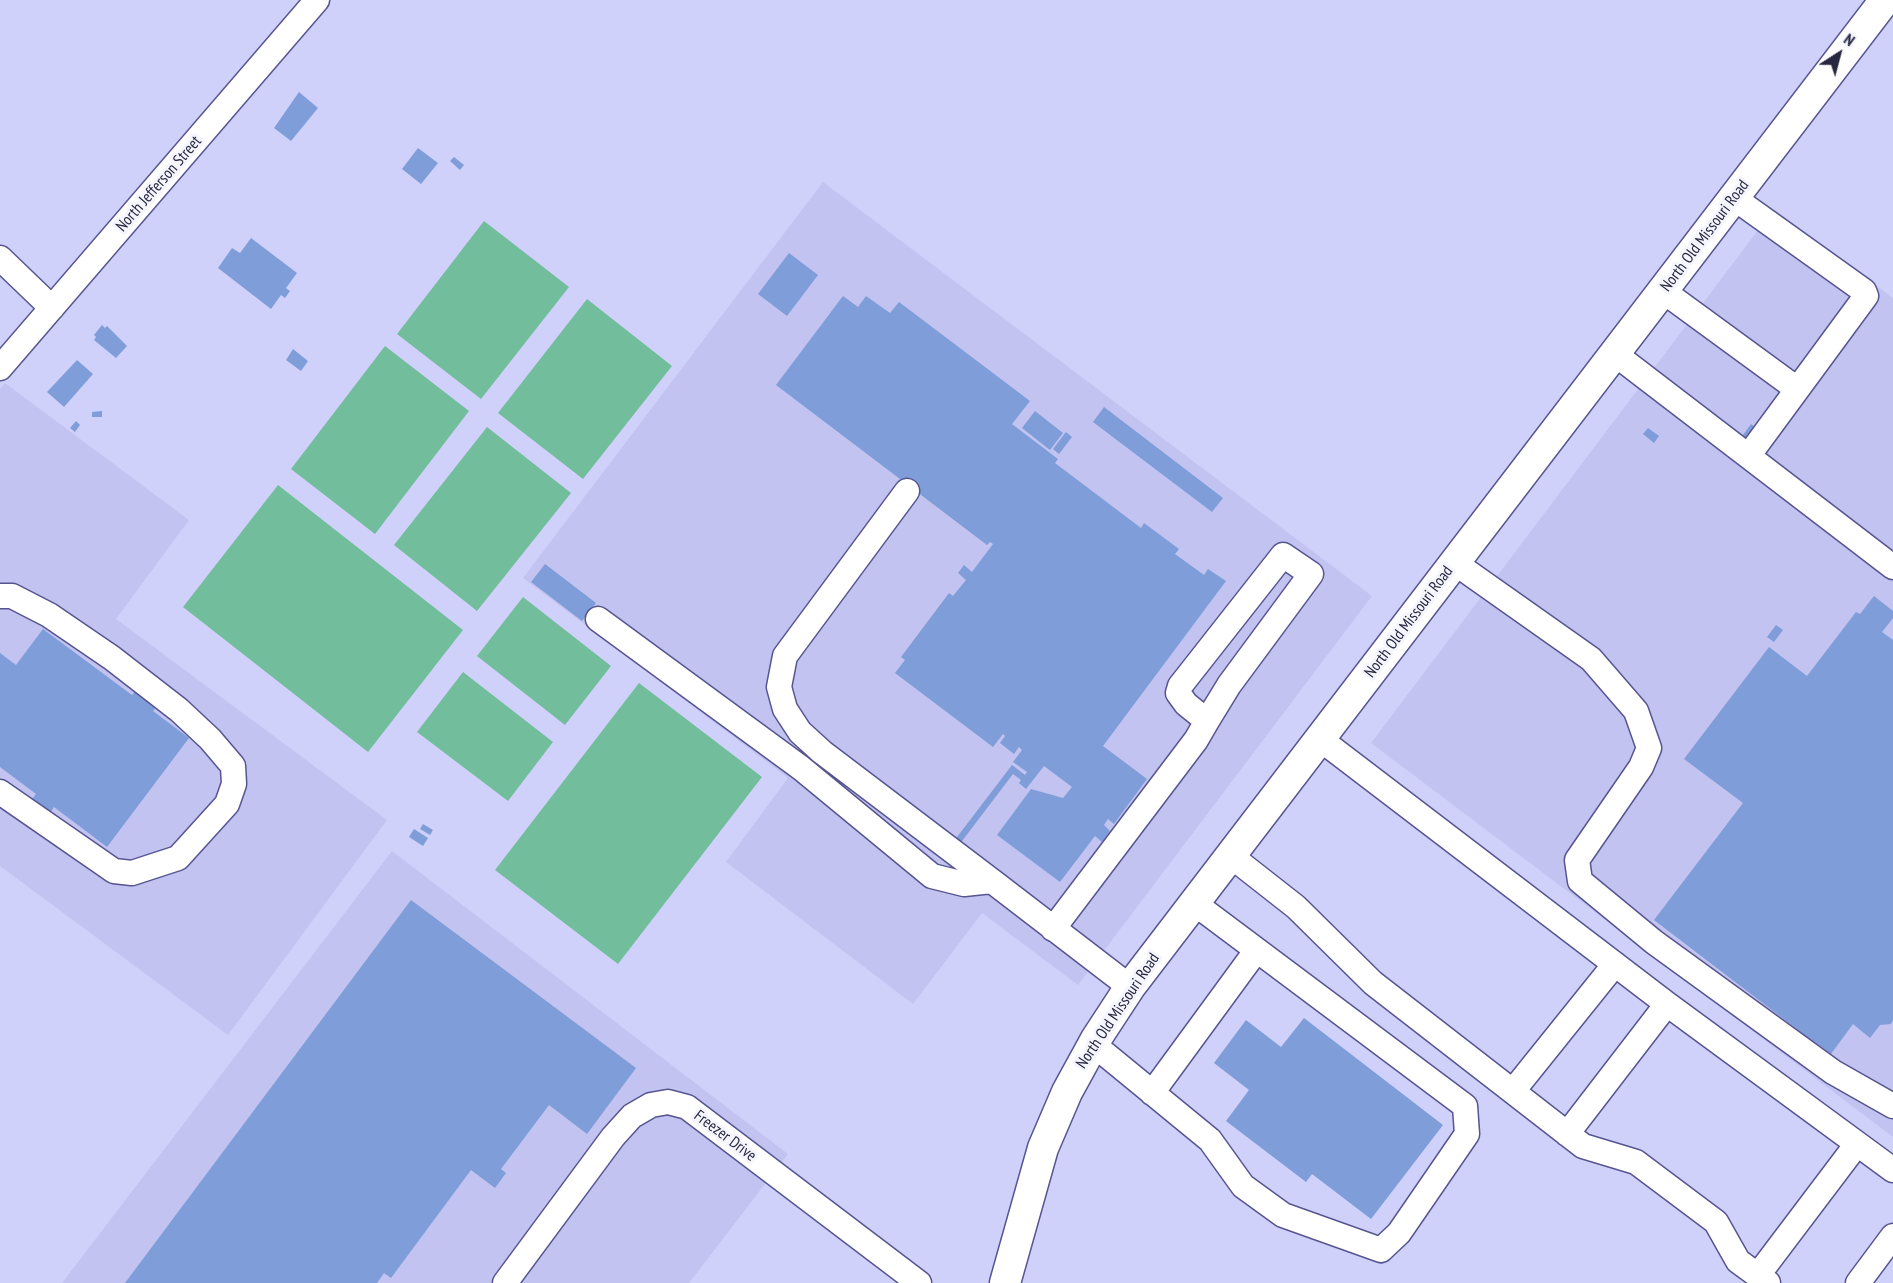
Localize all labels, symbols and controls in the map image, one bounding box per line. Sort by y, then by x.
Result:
north arrow [1809,24,1869,84]
text: N [1840,29,1859,50]
street label: North Jefferson Street [112,132,206,236]
street label: North Old Missouri Road [1657,176,1753,296]
street label: North Old Missouri Road [1361,562,1457,682]
street label: North Old Missouri Road [1072,950,1164,1072]
street label: Freezer Drive [690,1106,760,1166]

